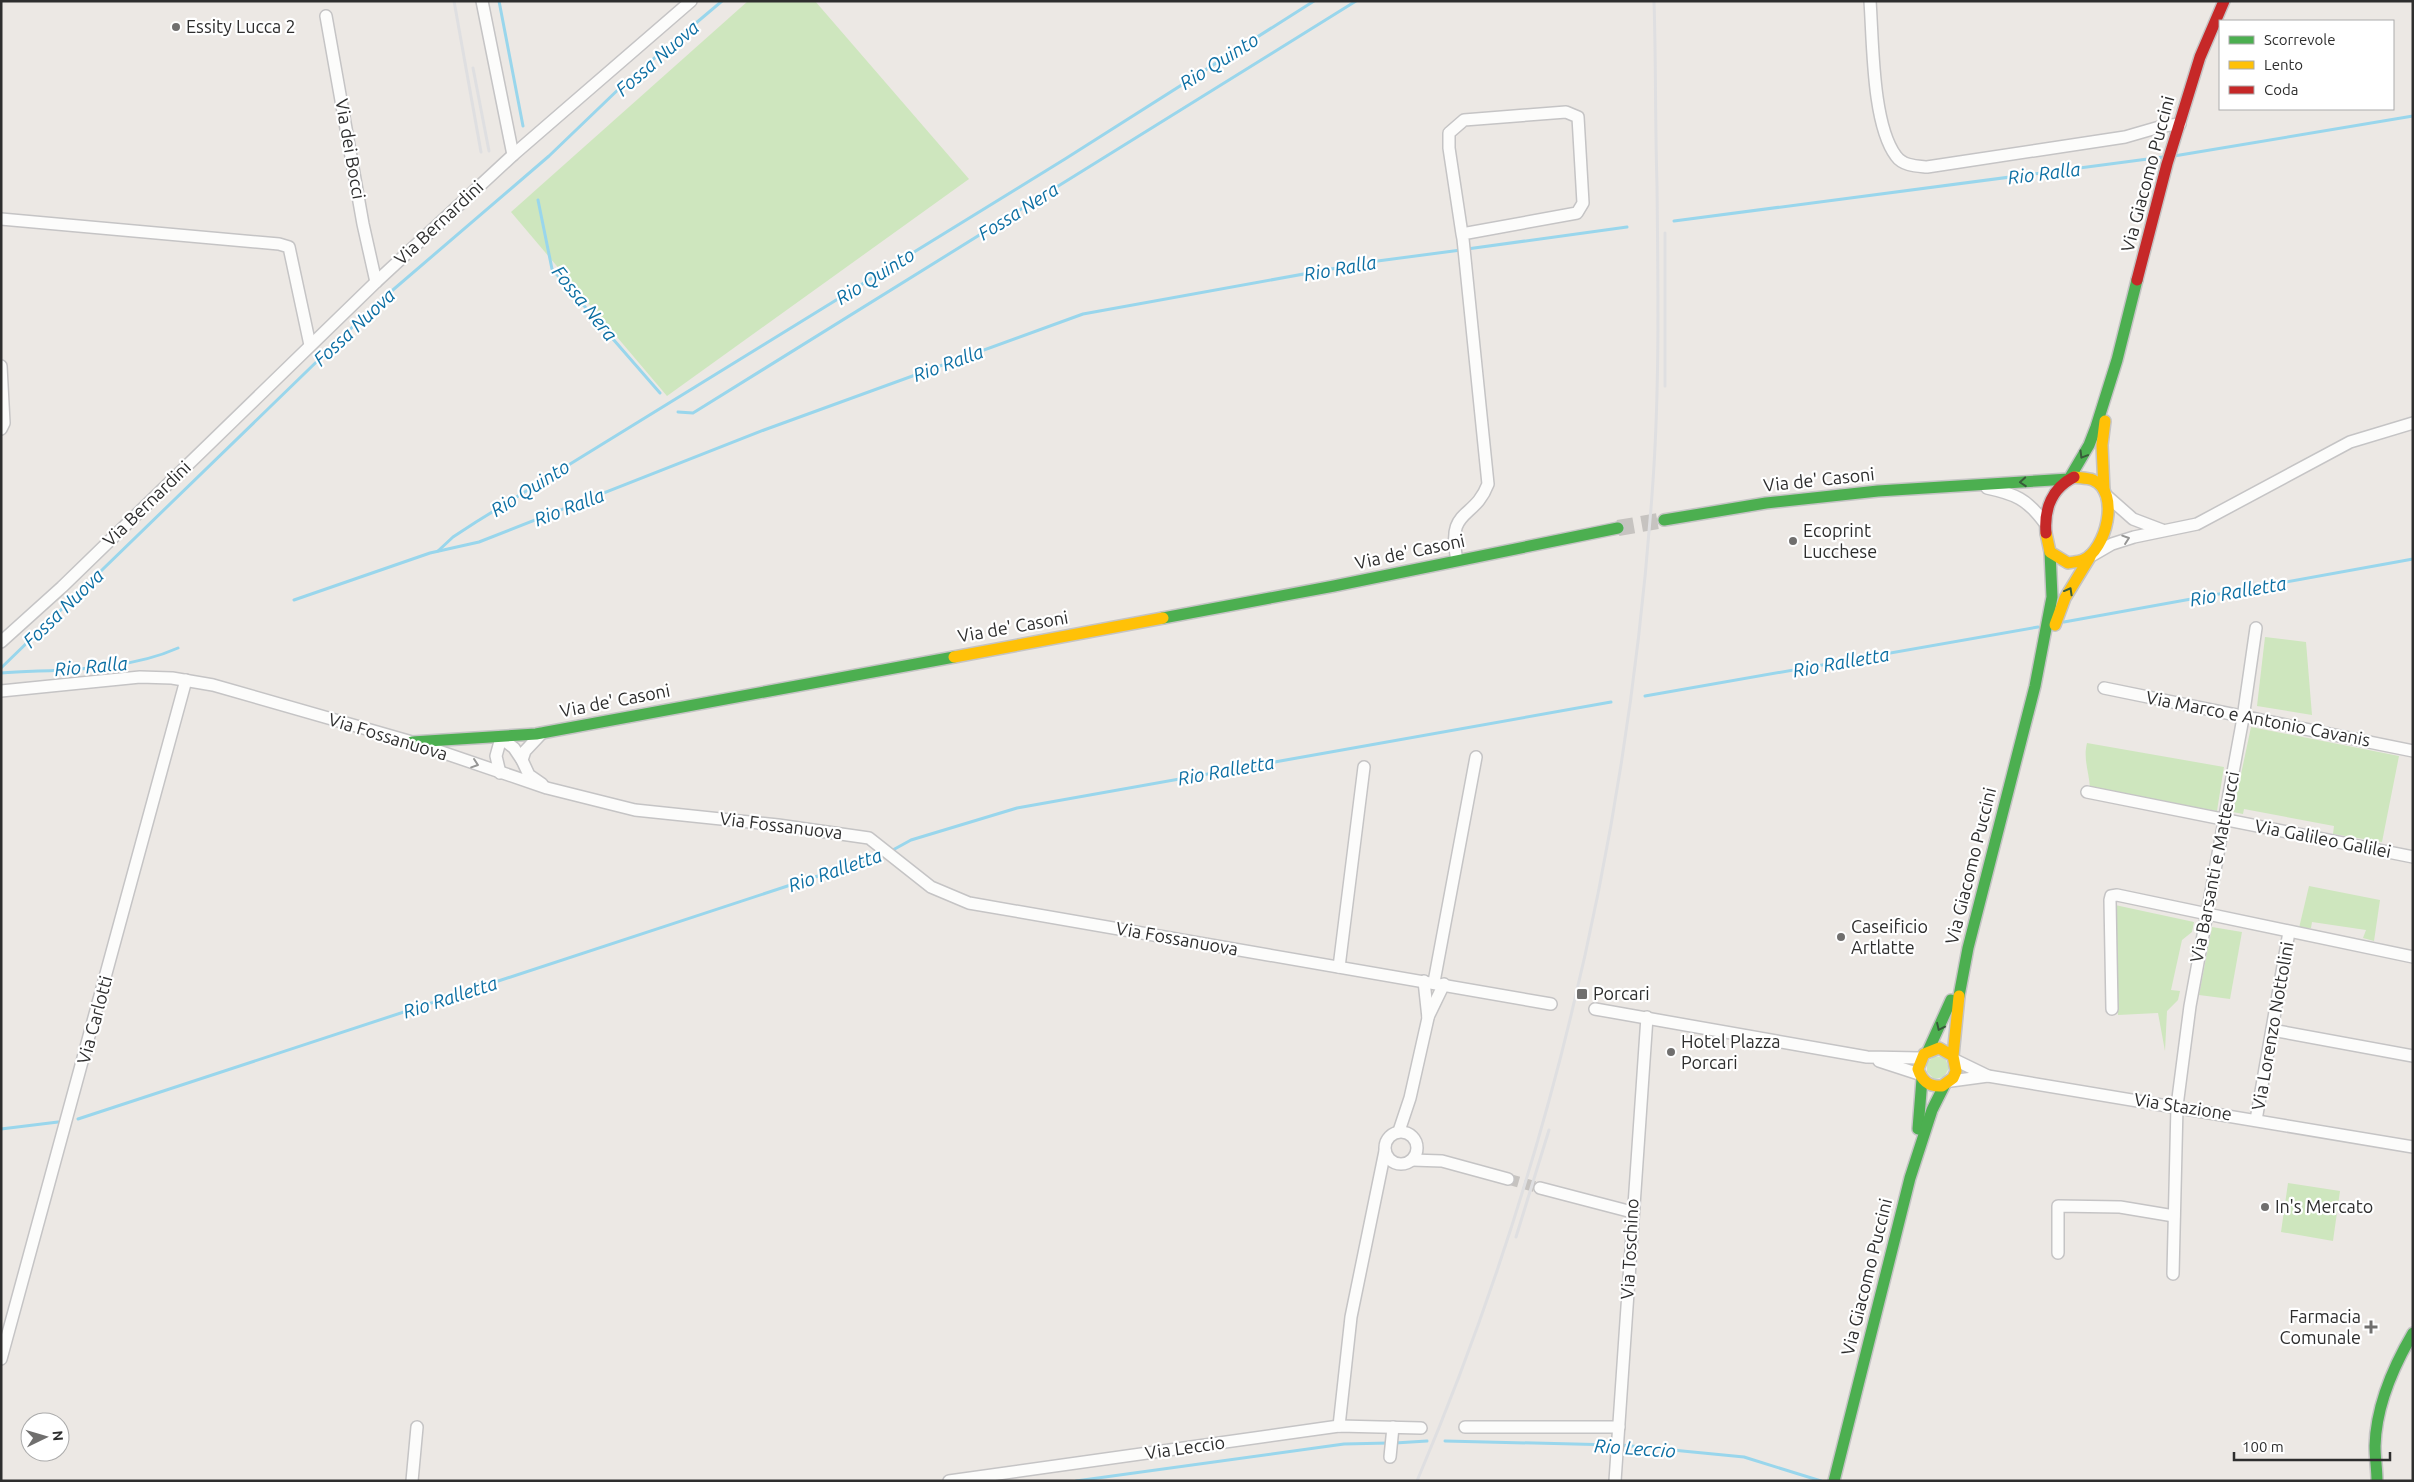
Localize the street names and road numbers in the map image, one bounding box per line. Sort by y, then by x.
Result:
street label: Via Giacomo Puccini [2117,93,2178,254]
street label: Via dei Bocci [332,97,370,201]
street label: Via Bernardini [390,176,487,268]
street label: Via Bernardini [98,457,194,550]
street label: Via de' Casoni [1762,463,1876,495]
street label: Via de' Casoni [1353,530,1467,572]
street label: Via de' Casoni [956,606,1070,646]
street label: Via de' Casoni [558,680,672,720]
street label: Via Marco e Antonio Cavanis [2144,686,2372,750]
street label: Via Fossanuova [326,708,450,764]
street label: Via Barsanti e Matteucci [2186,769,2242,964]
street label: Via Giacomo Puccini [1941,785,1999,946]
street label: Via Fossanuova [719,808,844,842]
street label: Via Galileo Galilei [2253,815,2393,861]
street label: Via Fossanuova [1115,917,1240,959]
street label: Via Lorenzo Nottolini [2247,940,2297,1112]
street label: Via Carlotti [73,973,115,1066]
street label: Via Stazione [2133,1088,2234,1124]
street label: Via Giacomo Puccini [1837,1196,1895,1357]
street label: Via Toschino [1616,1198,1642,1300]
street label: Via Leccio [1144,1432,1226,1463]

